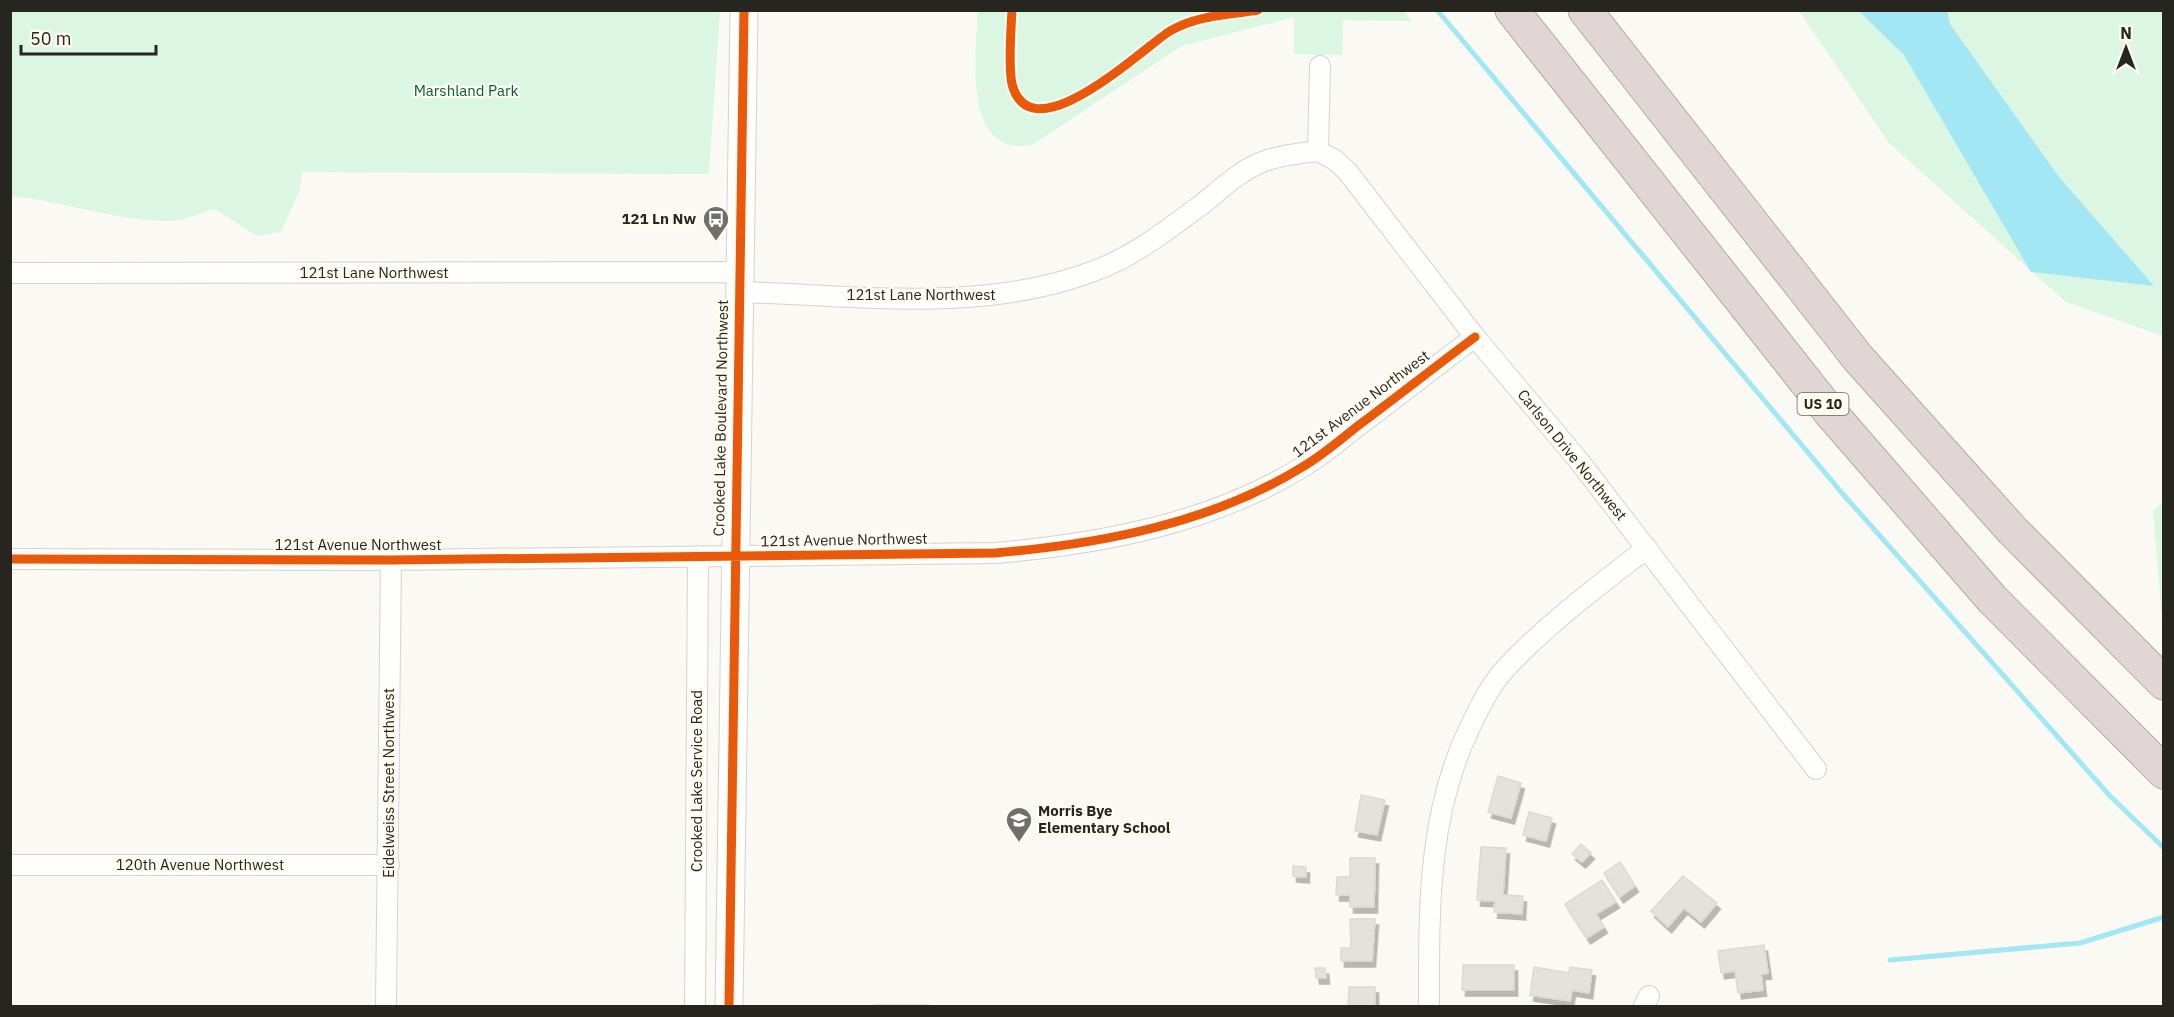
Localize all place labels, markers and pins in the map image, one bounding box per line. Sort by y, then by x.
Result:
bus stop icon: 121 Ln Nw [701,204,731,242]
place label: 121 Ln Nw [622,209,696,228]
place label: Morris Bye Elementary School [1038,801,1171,837]
school or university icon: Morris Bye Elementary School [1004,805,1034,843]

